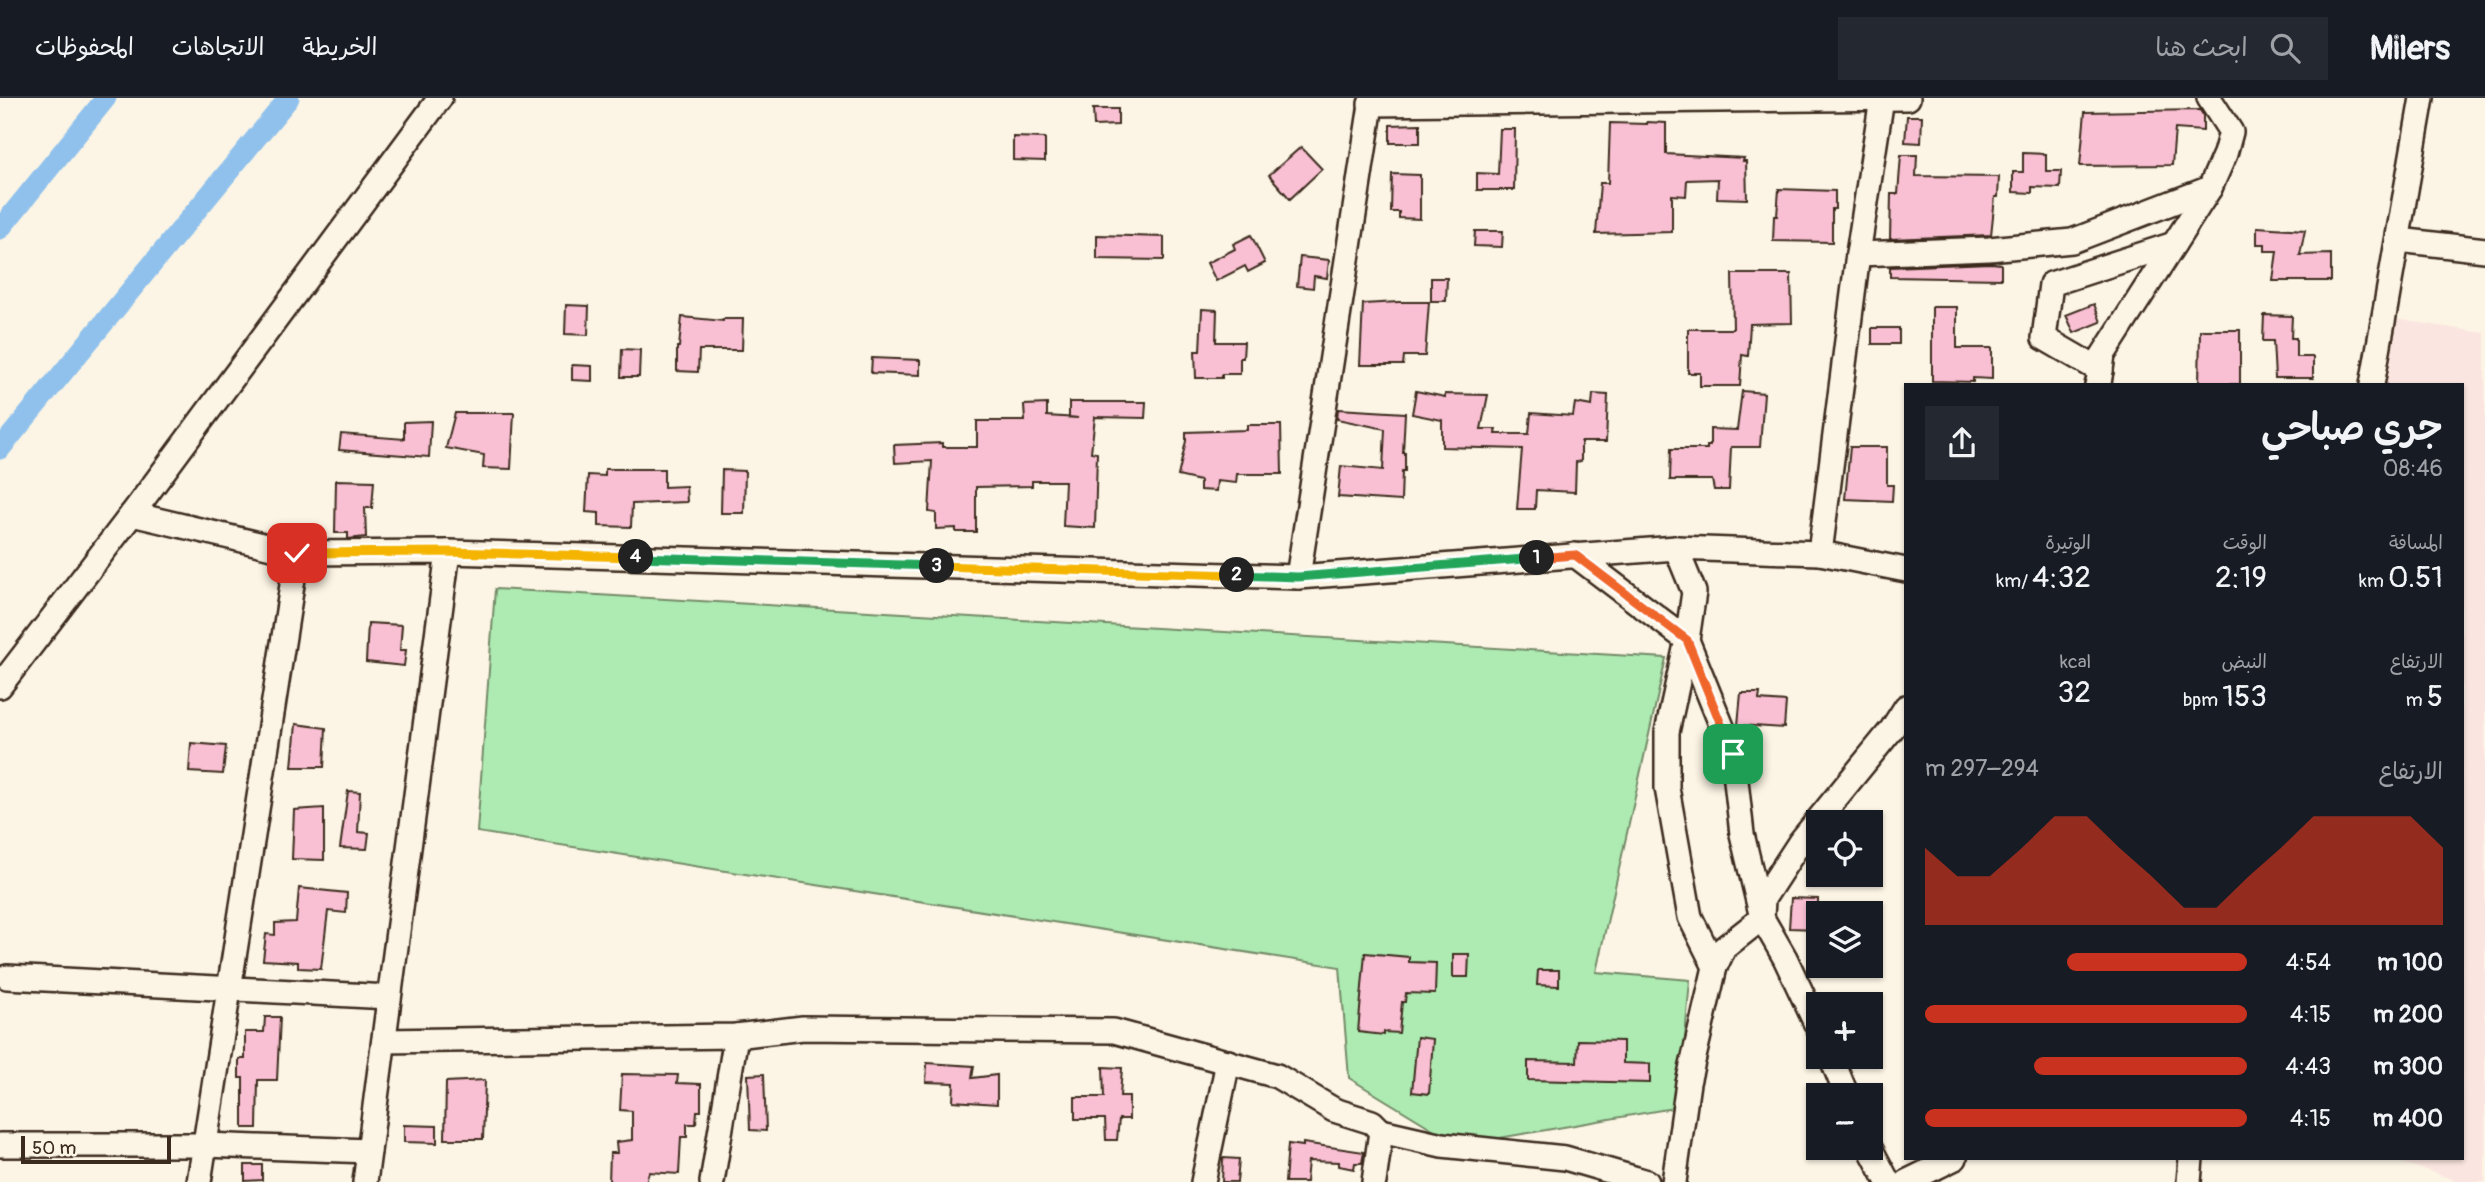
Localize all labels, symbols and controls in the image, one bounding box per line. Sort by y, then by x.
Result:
search box [1838,17,2328,80]
text: Milers [2370,28,2450,69]
icon: search [2266,29,2304,67]
text: ابحث هنا [2155,32,2248,64]
text: المحفوظات [35,33,134,62]
text: الاتجاهات [172,33,265,62]
text: الخريطة [303,33,377,62]
text: جري صباحي [2261,404,2443,452]
button: share [1925,406,1999,480]
text: 08:46 [2383,454,2443,483]
pin [267,523,327,583]
text: الوتيرة [2045,531,2091,555]
text: الوقت [2223,531,2267,555]
text: المسافة [2389,531,2443,555]
icon: check [278,534,316,572]
pin: 4 [618,540,654,574]
pin: 1 [1520,540,1554,575]
text: 4 [630,544,641,568]
text: 1 [1533,545,1540,569]
pin: 3 [920,548,954,584]
text: 3 [931,553,942,577]
pin: 2 [1220,558,1254,592]
text: 4:32 [2032,559,2091,596]
text: 2:19 [2215,559,2267,596]
text: 0.51 [2388,559,2443,596]
text: 2 [1231,562,1242,586]
text: /km [1996,569,2032,593]
text: km [2359,569,2388,593]
text: kcal [2060,650,2091,674]
text: النبض [2222,650,2267,674]
text: الارتفاع [2390,650,2443,674]
text: 32 [2057,674,2091,711]
text: 153 [2222,678,2267,715]
text: 5 [2427,678,2443,715]
text: bpm [2183,688,2222,712]
text: m [2406,688,2427,712]
pin [1703,724,1763,784]
icon: arrive [1714,735,1752,773]
text: 294–297 m [1925,754,2039,783]
text: الارتفاع [2379,757,2443,786]
map controls [1806,810,1883,1160]
button: locate [1806,810,1883,887]
button: layers [1806,901,1883,978]
text: 4:54 [2286,948,2331,977]
text: 100 m [2377,948,2443,977]
button: + [1806,992,1883,1069]
text: 4:15 [2290,1000,2331,1029]
text: 200 m [2373,1000,2443,1029]
text: 4:43 [2285,1052,2331,1081]
text: 300 m [2373,1052,2443,1081]
button: − [1806,1083,1883,1160]
text: 4:15 [2290,1104,2331,1133]
text: 400 m [2373,1104,2443,1133]
scale bar [21,1133,172,1165]
text: 50 m [32,1136,76,1160]

